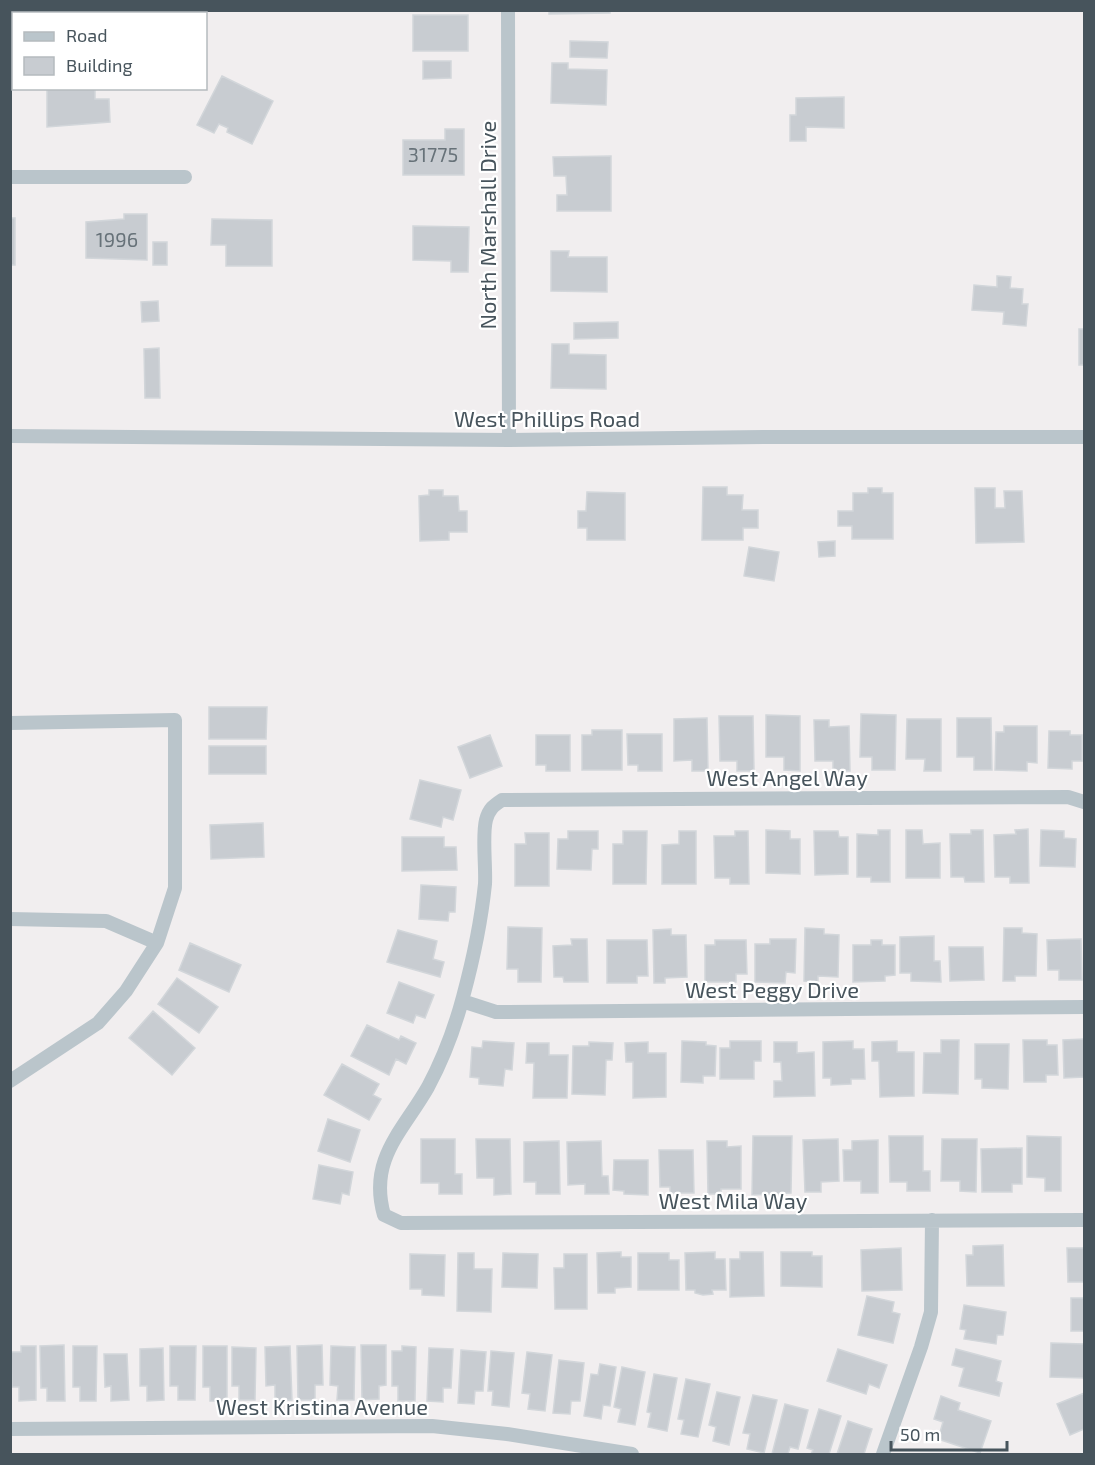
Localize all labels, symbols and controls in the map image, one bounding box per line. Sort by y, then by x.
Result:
legend [12,12,207,90]
text: Road [66,24,107,46]
text: Building [66,54,133,76]
street label: North Marshall Drive [474,121,500,329]
house number: 31775 [408,142,458,166]
house number: 1996 [96,227,138,251]
street label: West Phillips Road [454,405,640,431]
street label: West Angel Way [706,764,868,790]
street label: West Peggy Drive [685,976,859,1002]
street label: West Mila Way [658,1187,808,1213]
street label: West Kristina Avenue [216,1393,428,1419]
scale bar [891,1414,1006,1452]
text: 50 m [900,1423,940,1445]

